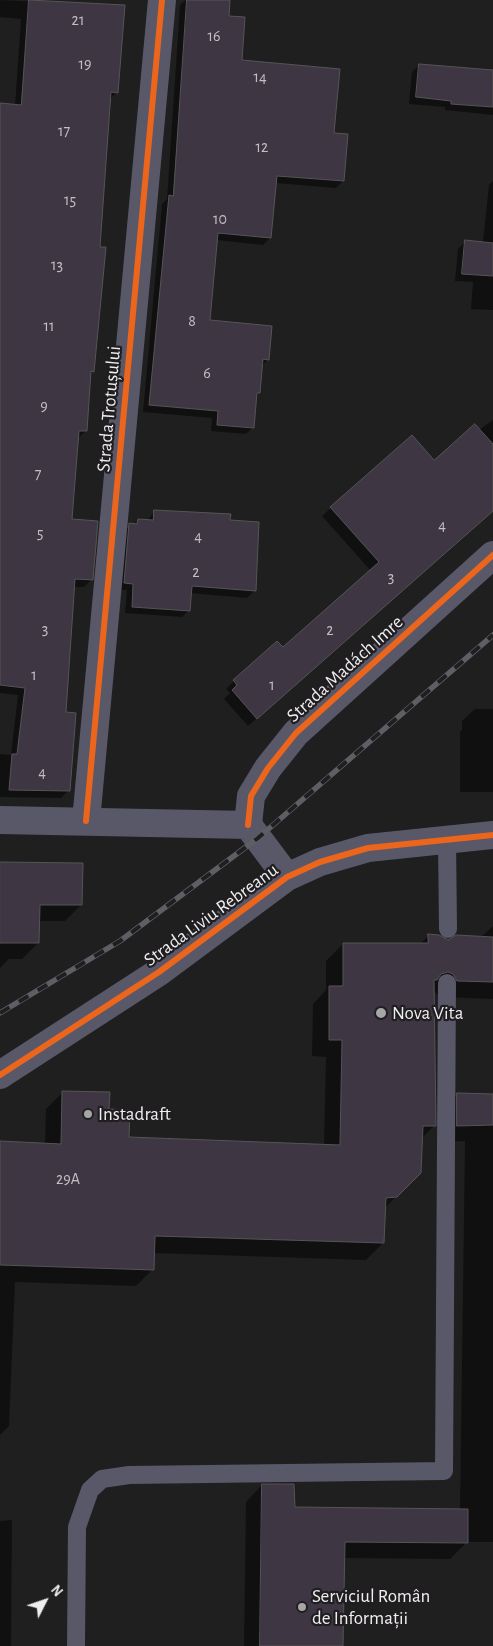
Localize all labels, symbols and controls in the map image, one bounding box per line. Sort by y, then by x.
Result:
house number: 21 [72,10,84,30]
house number: 16 [207,26,221,46]
house number: 19 [78,54,92,74]
house number: 14 [253,67,267,87]
house number: 17 [58,121,70,141]
house number: 12 [256,137,268,157]
house number: 15 [64,190,76,210]
house number: 10 [213,209,227,229]
house number: 13 [51,255,63,275]
house number: 8 [188,311,196,331]
house number: 11 [43,316,55,336]
street label: Strada Trotușului [92,345,126,473]
house number: 6 [203,363,211,383]
house number: 9 [40,396,48,416]
house number: 7 [35,464,41,484]
house number: 4 [438,515,446,535]
house number: 5 [37,523,43,543]
house number: 4 [194,526,202,546]
house number: 2 [192,562,200,582]
house number: 3 [388,567,394,587]
street label: Strada Madách Imre [282,611,408,727]
house number: 3 [42,619,48,639]
house number: 2 [326,620,334,640]
house number: 1 [31,665,37,685]
house number: 1 [269,675,275,695]
house number: 4 [38,762,46,782]
street label: Strada Liviu Rebreanu [139,859,283,971]
place label: Nova Vita [392,1002,463,1024]
marker: Nova Vita [374,1006,388,1020]
place label: Instadraft [98,1103,171,1125]
marker: Instadraft [82,1108,94,1120]
house number: 29A [56,1169,80,1189]
north arrow [20,1576,70,1626]
text: N [48,1583,65,1599]
place label: Serviciul Român de Informații [312,1585,430,1629]
marker: Serviciul Român de Informații [296,1601,308,1613]

